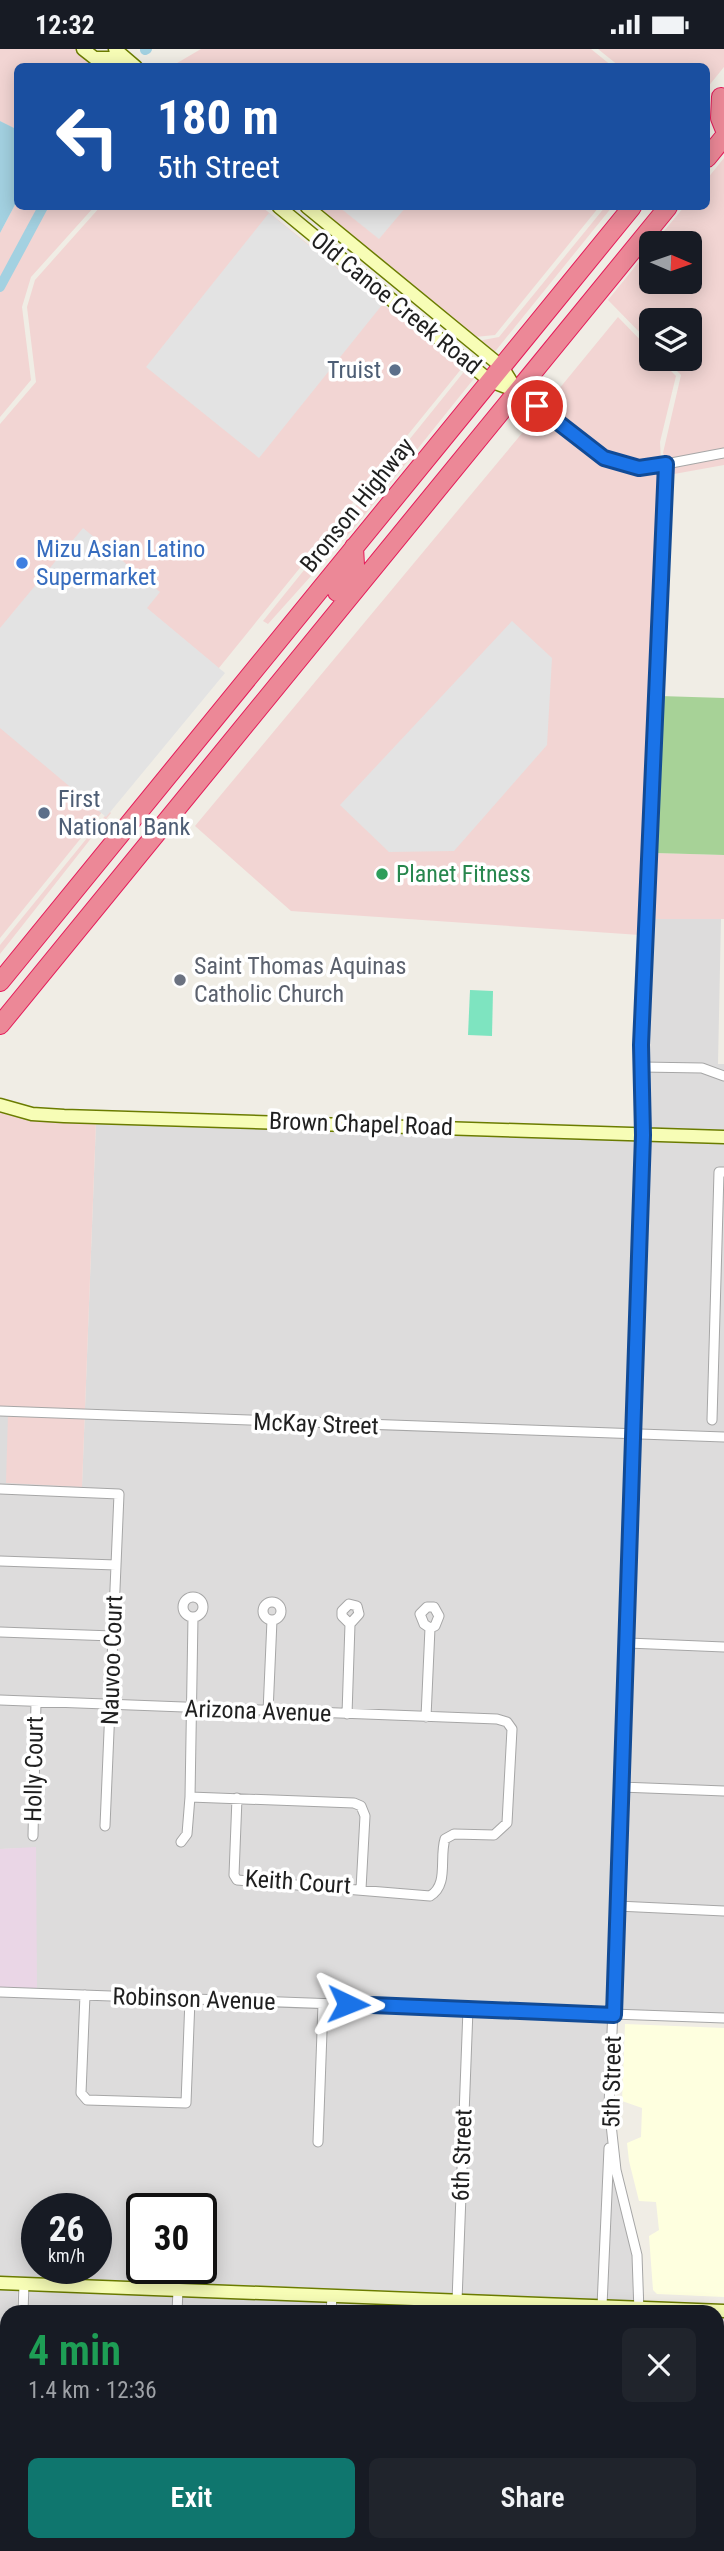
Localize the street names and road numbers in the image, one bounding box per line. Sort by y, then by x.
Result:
street label: Old Canoe Creek Road [305,226,487,380]
street label: Bronson Highway [294,432,420,578]
street label: Brown Chapel Road [269,1107,453,1141]
street label: McKay Street [253,1408,379,1440]
street label: Nauvoo Court [96,1595,128,1725]
street label: Arizona Avenue [184,1694,332,1728]
street label: Holly Court [19,1716,49,1822]
street label: Keith Court [244,1864,352,1900]
street label: Robinson Avenue [112,1982,276,2016]
street label: 5th Street [597,2036,627,2128]
street label: 6th Street [446,2108,478,2202]

